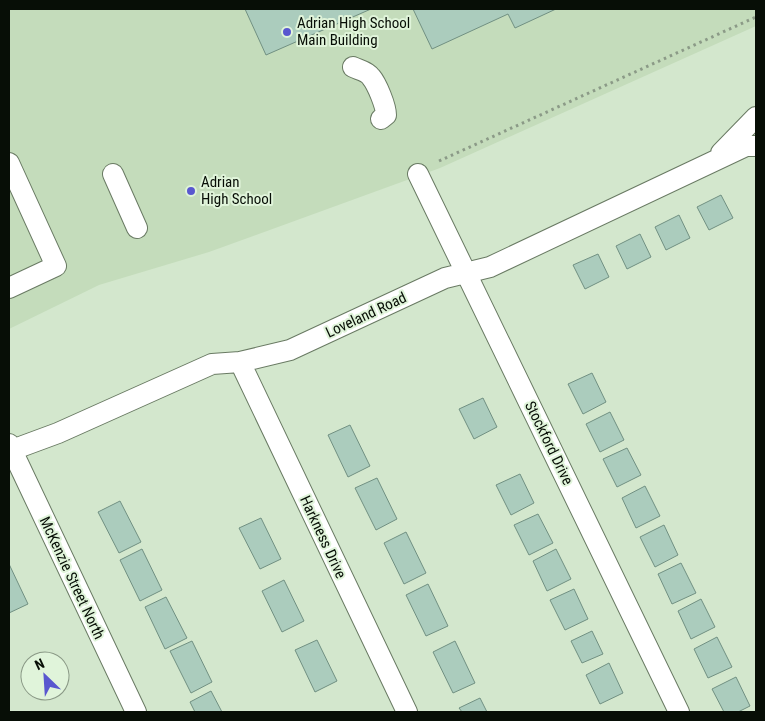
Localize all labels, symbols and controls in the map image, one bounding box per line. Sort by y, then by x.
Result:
place label: Adrian High School Main Building [297,14,410,49]
marker: Adrian High School Main Building [281,26,293,38]
place label: Adrian High School [201,173,272,208]
marker: Adrian High School [185,185,197,197]
street label: Loveland Road [323,288,409,342]
street label: Stockford Drive [521,398,577,488]
street label: Harkness Drive [296,493,350,581]
street label: McKenzie Street North [36,514,108,642]
north arrow [20,651,70,701]
text: N [32,655,47,673]

